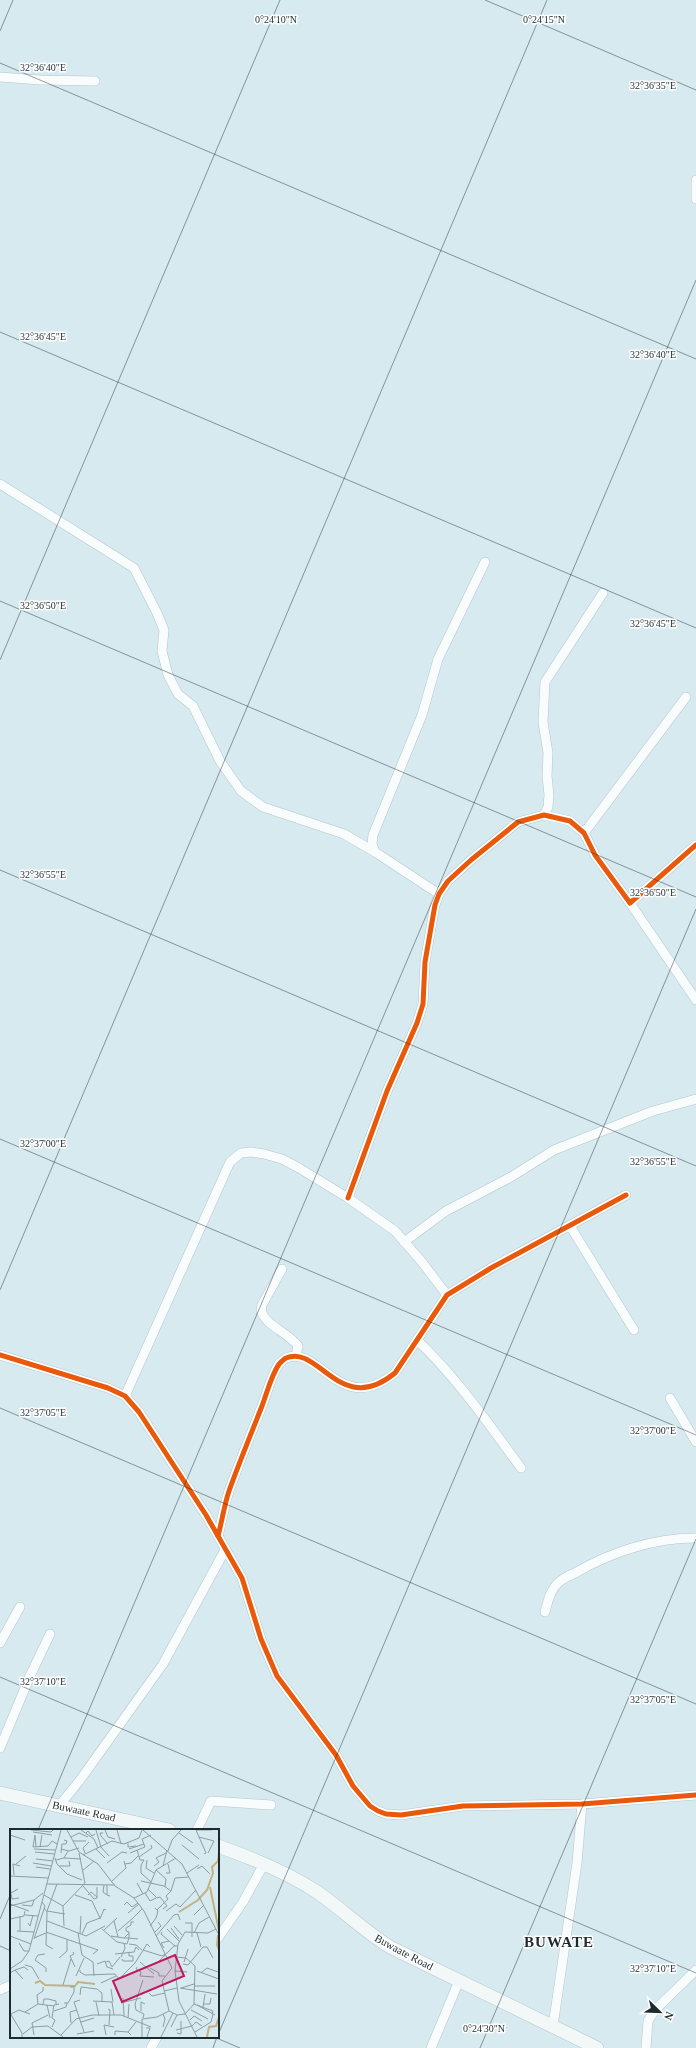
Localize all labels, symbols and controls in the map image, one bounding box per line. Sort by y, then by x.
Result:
text: 0°24'10"N [255,14,297,25]
text: 0°24'15"N [523,14,565,25]
text: 32°36'40"E [20,62,66,73]
text: 32°36'35"E [630,80,676,91]
text: 32°36'45"E [20,331,66,342]
text: 32°36'40"E [630,349,676,360]
text: 32°36'50"E [20,600,66,611]
text: 32°36'45"E [630,618,676,629]
text: 32°36'55"E [20,869,66,880]
text: 32°36'50"E [630,887,676,898]
text: 32°37'00"E [20,1138,66,1149]
text: 32°36'55"E [630,1156,676,1167]
text: 32°37'05"E [20,1407,66,1418]
text: 32°37'00"E [630,1425,676,1436]
text: 32°37'10"E [20,1676,66,1687]
text: 32°37'05"E [630,1694,676,1705]
street label: Buwaate Road [51,1798,117,1824]
inset map [10,1829,219,2038]
street label: Buwaate Road [373,1932,436,1973]
district label: BUWATE [524,1934,594,1950]
text: 32°37'10"E [630,1963,676,1974]
north arrow [640,1992,680,2032]
text: N [662,2010,676,2022]
text: 0°24'30"N [463,2023,505,2034]

